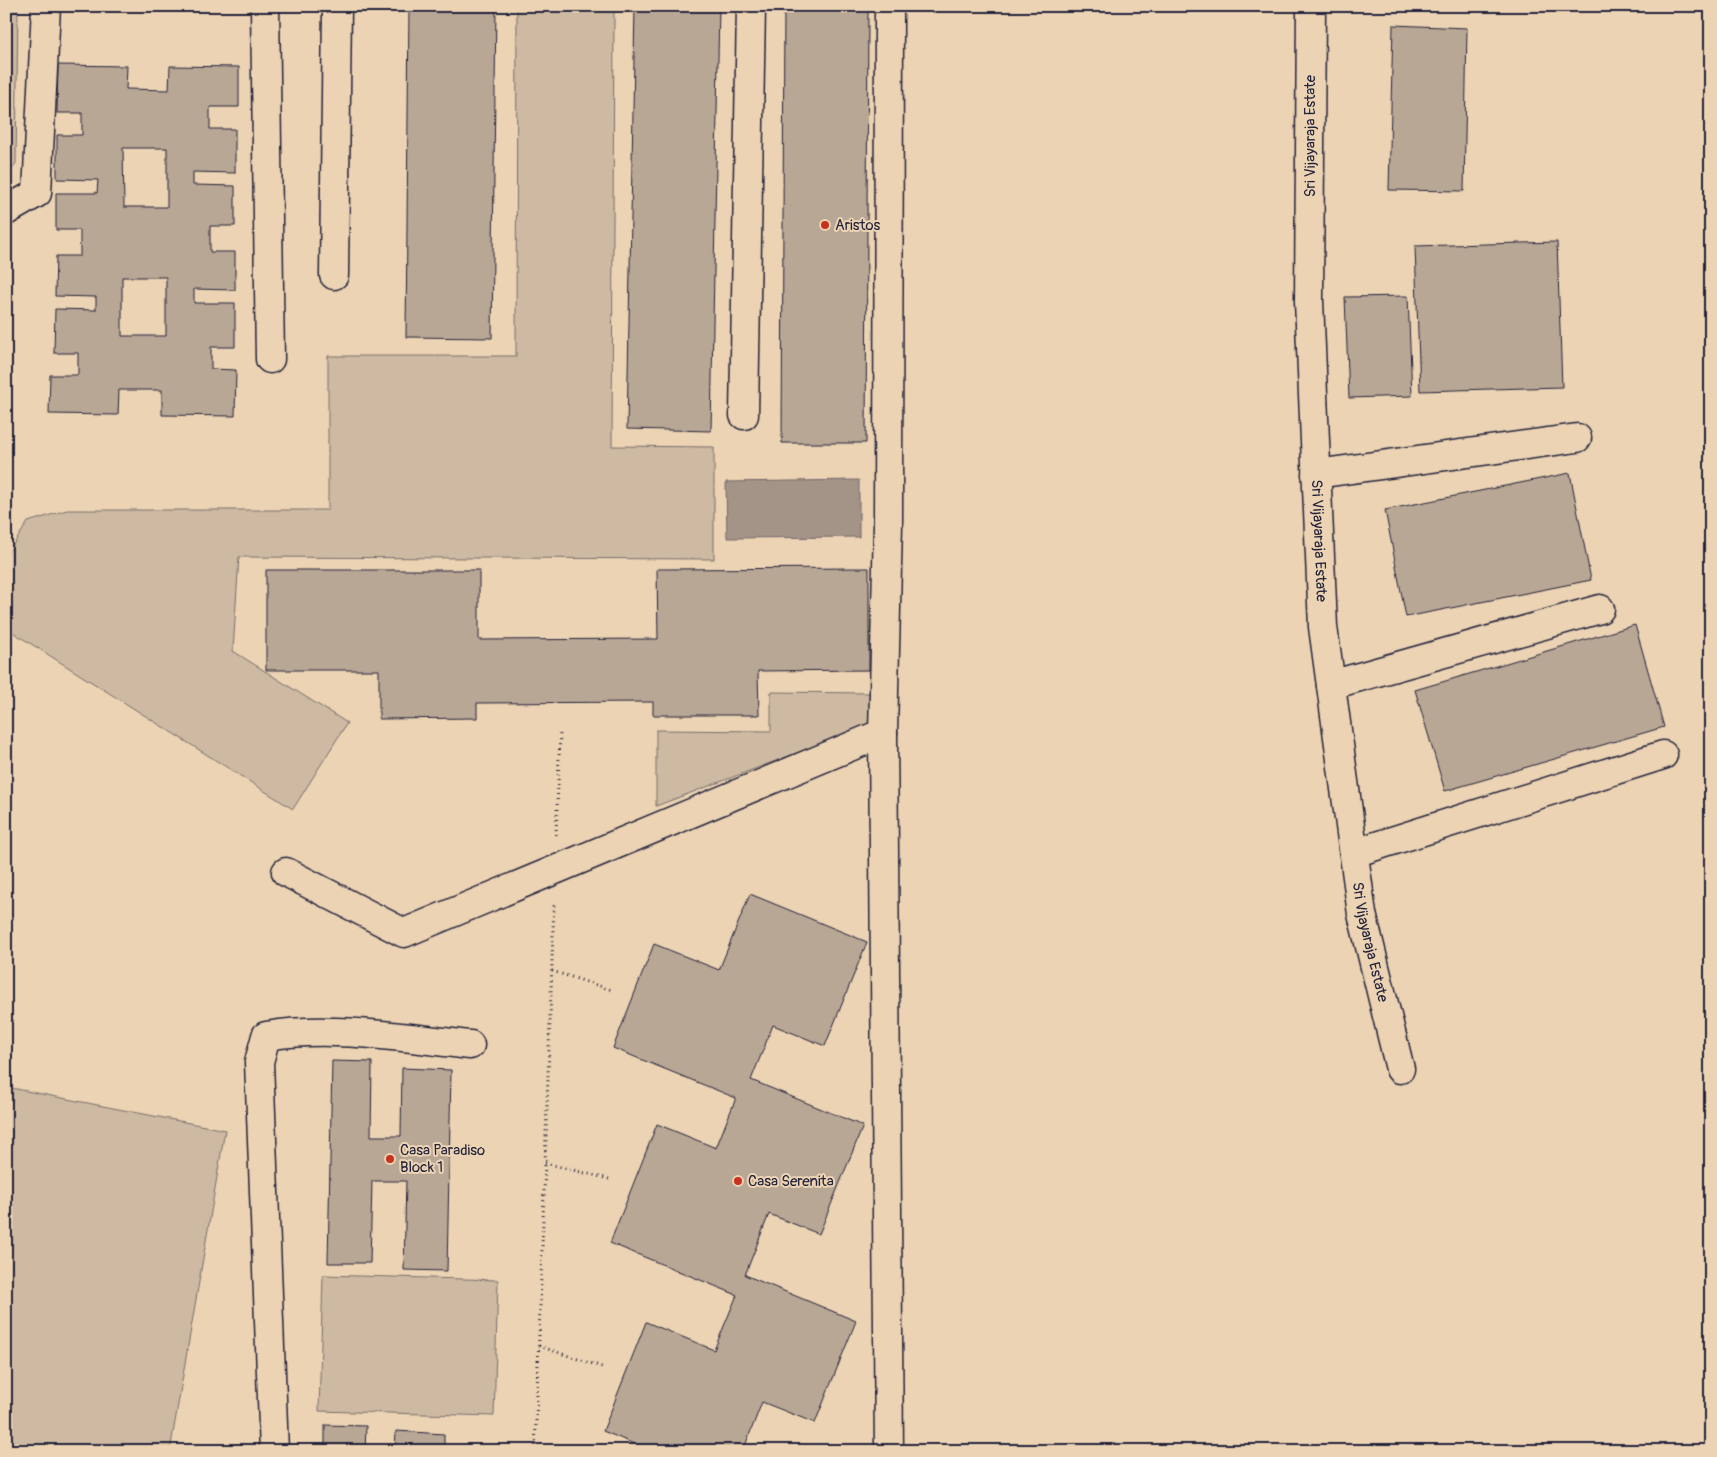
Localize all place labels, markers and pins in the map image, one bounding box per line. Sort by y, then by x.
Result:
place label: Aristos [835,216,881,235]
marker: Aristos [819,219,831,231]
place label: Casa Paradiso Block 1 [400,1141,485,1177]
marker: Casa Paradiso Block 1 [384,1153,396,1165]
place label: Casa Serenita [748,1172,834,1191]
marker: Casa Serenita [732,1175,744,1187]

